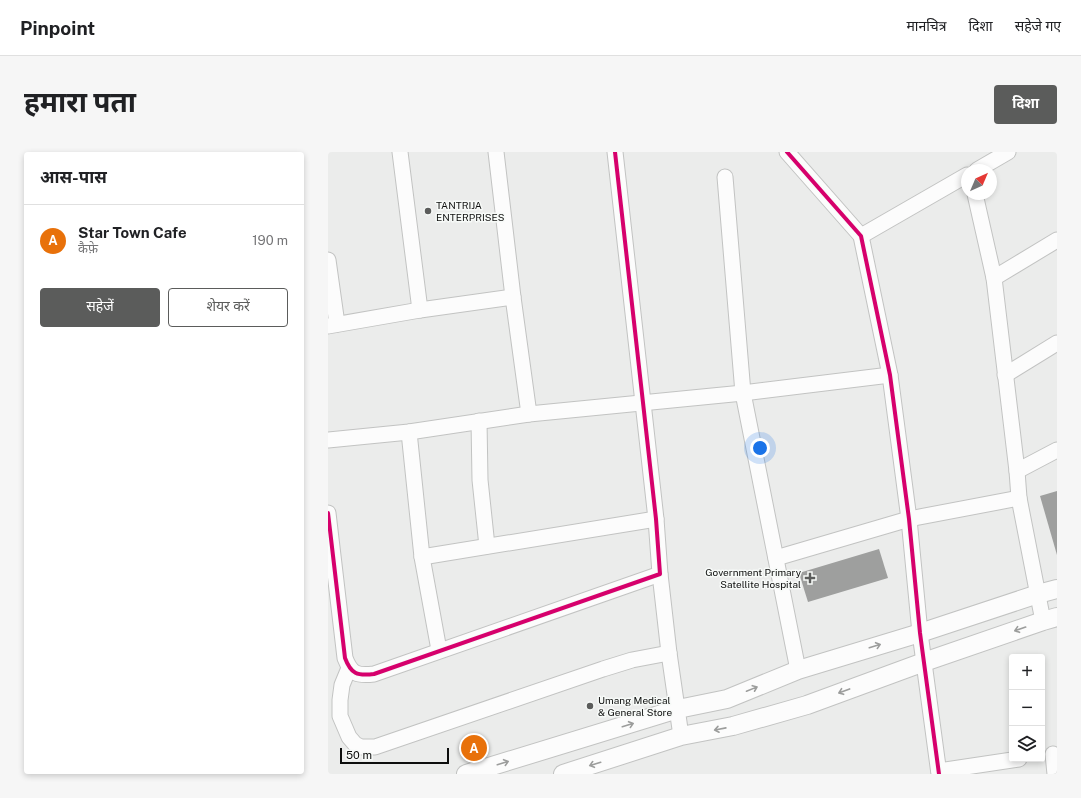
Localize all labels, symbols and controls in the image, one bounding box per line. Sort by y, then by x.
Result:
text: Pinpoint [20,17,95,39]
text: मानचित्र [906,18,946,34]
text: दिशा [968,18,993,34]
text: सहेजे गए [1015,18,1061,34]
text: हमारा पता [24,85,136,118]
button: दिशा [994,85,1057,124]
north arrow [961,164,997,200]
text: आस-पास [40,167,107,187]
place label: TANTRIJA ENTERPRISES [436,199,505,223]
marker: TANTRIJA ENTERPRISES [423,206,433,216]
text: Star Town Cafe [78,224,187,241]
text: A [48,233,58,248]
text: 190 m [252,233,288,248]
text: कैफ़े [78,241,98,256]
button: सहेजें [40,288,160,327]
button: शेयर करें [168,288,288,327]
your location [750,438,770,458]
place label: Government Primary Satellite Hospital [705,566,802,590]
marker: Government Primary Satellite Hospital [804,572,816,584]
one-way arrow [1014,625,1026,633]
one-way arrow [868,642,881,649]
map controls [1009,654,1045,762]
button: + [1009,654,1045,690]
one-way arrow [746,684,758,692]
one-way arrow [839,687,851,695]
button: − [1009,690,1045,726]
place label: Umang Medical & General Store [598,694,672,718]
marker: Umang Medical & General Store [585,701,595,711]
one-way arrow [621,721,634,728]
one-way arrow [714,725,727,733]
button: layers [1009,726,1045,762]
pin: A [461,733,487,763]
scale bar [340,746,449,765]
text: 50 m [346,749,372,761]
one-way arrow [496,759,509,766]
one-way arrow [589,761,602,768]

